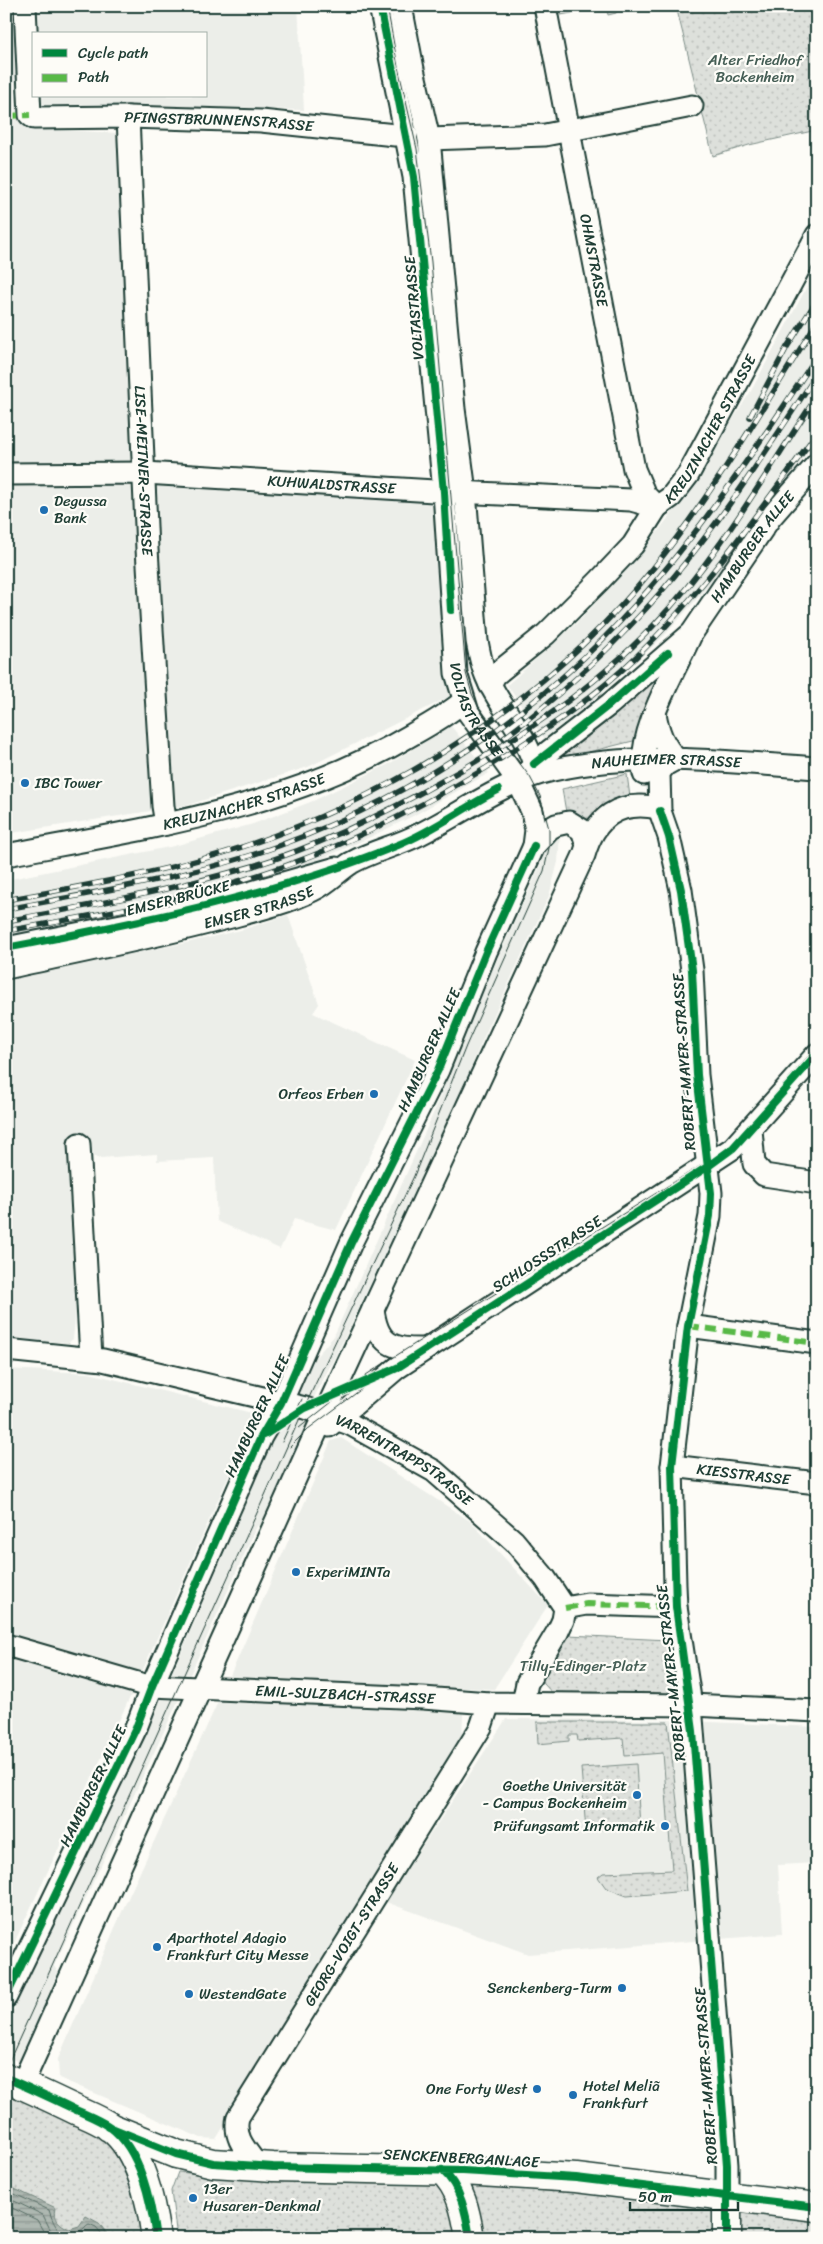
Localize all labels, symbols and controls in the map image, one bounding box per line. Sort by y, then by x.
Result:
legend [32,32,208,98]
text: Cycle path [78,40,149,66]
park label: Alter Friedhof Bockenheim [707,47,804,90]
text: Path [78,64,109,90]
street label: PFINGSTBRUNNENSTRASSE [124,104,316,140]
street label: OHMSTRASSE [572,212,616,311]
street label: VOLTASTRASSE [396,253,431,361]
street label: KREUZNACHER STRASSE [659,348,764,511]
street label: LISE-MEITNER-STRASSE [127,385,161,558]
street label: KUHWALDSTRASSE [267,468,398,502]
street label: HAMBURGER ALLEE [703,484,802,608]
place label: Degussa Bank [54,488,107,531]
marker: Degussa Bank [38,504,50,516]
street label: VOLTASTRASSE [442,662,511,764]
street label: NAUHEIMER STRASSE [590,746,744,776]
street label: KREUZNACHER STRASSE [160,765,331,838]
place label: IBC Tower [34,770,102,796]
marker: IBC Tower [19,777,31,789]
street label: EMSER BRÜCKE [123,872,234,923]
street label: EMSER STRASSE [201,878,320,937]
street label: ROBERT-MAYER-STRASSE [665,971,703,1151]
street label: HAMBURGER ALLEE [390,983,469,1116]
place label: Orfeos Erben [278,1081,364,1107]
marker: Orfeos Erben [368,1088,380,1100]
street label: SCHLOSSSTRASSE [487,1208,609,1299]
street label: HAMBURGER ALLEE [217,1349,298,1482]
street label: VARRENTRAPPSTRASSE [332,1407,480,1514]
street label: KIESSTRASSE [695,1456,793,1493]
place label: ExperiMINTa [306,1559,391,1585]
marker: ExperiMINTa [290,1566,302,1578]
street label: ROBERT-MAYER-STRASSE [649,1582,693,1762]
park label: Tilly-Edinger-Platz [520,1653,647,1679]
street label: EMIL-SULZBACH-STRASSE [255,1678,438,1712]
street label: HAMBURGER ALLEE [52,1719,134,1851]
place label: Goethe Universität - Campus Bockenheim [482,1773,627,1816]
marker: Goethe Universität - Campus Bockenheim [631,1789,643,1801]
place label: Prüfungsamt Informatik [494,1813,656,1839]
marker: Prüfungsamt Informatik [659,1820,671,1832]
street label: GEORG-VOIGT-STRASSE [297,1857,407,2011]
place label: Aparthotel Adagio Frankfurt City Messe [166,1925,309,1968]
marker: Aparthotel Adagio Frankfurt City Messe [151,1941,163,1953]
place label: Senckenberg-Turm [487,1975,612,2001]
place label: WestendGate [199,1981,287,2007]
marker: Senckenberg-Turm [616,1982,628,1994]
street label: ROBERT-MAYER-STRASSE [687,1985,725,2165]
marker: WestendGate [183,1988,195,2000]
place label: Hotel Meliã Frankfurt [583,2073,660,2116]
place label: One Forty West [426,2076,528,2102]
marker: One Forty West [531,2083,543,2095]
marker: Hotel Meliã Frankfurt [567,2089,579,2101]
street label: SENCKENBERGANLAGE [382,2141,541,2175]
place label: 13er Husaren-Denkmal [203,2176,321,2219]
scale bar [630,2179,738,2211]
text: 50 m [638,2184,673,2210]
marker: 13er Husaren-Denkmal [187,2192,199,2204]

